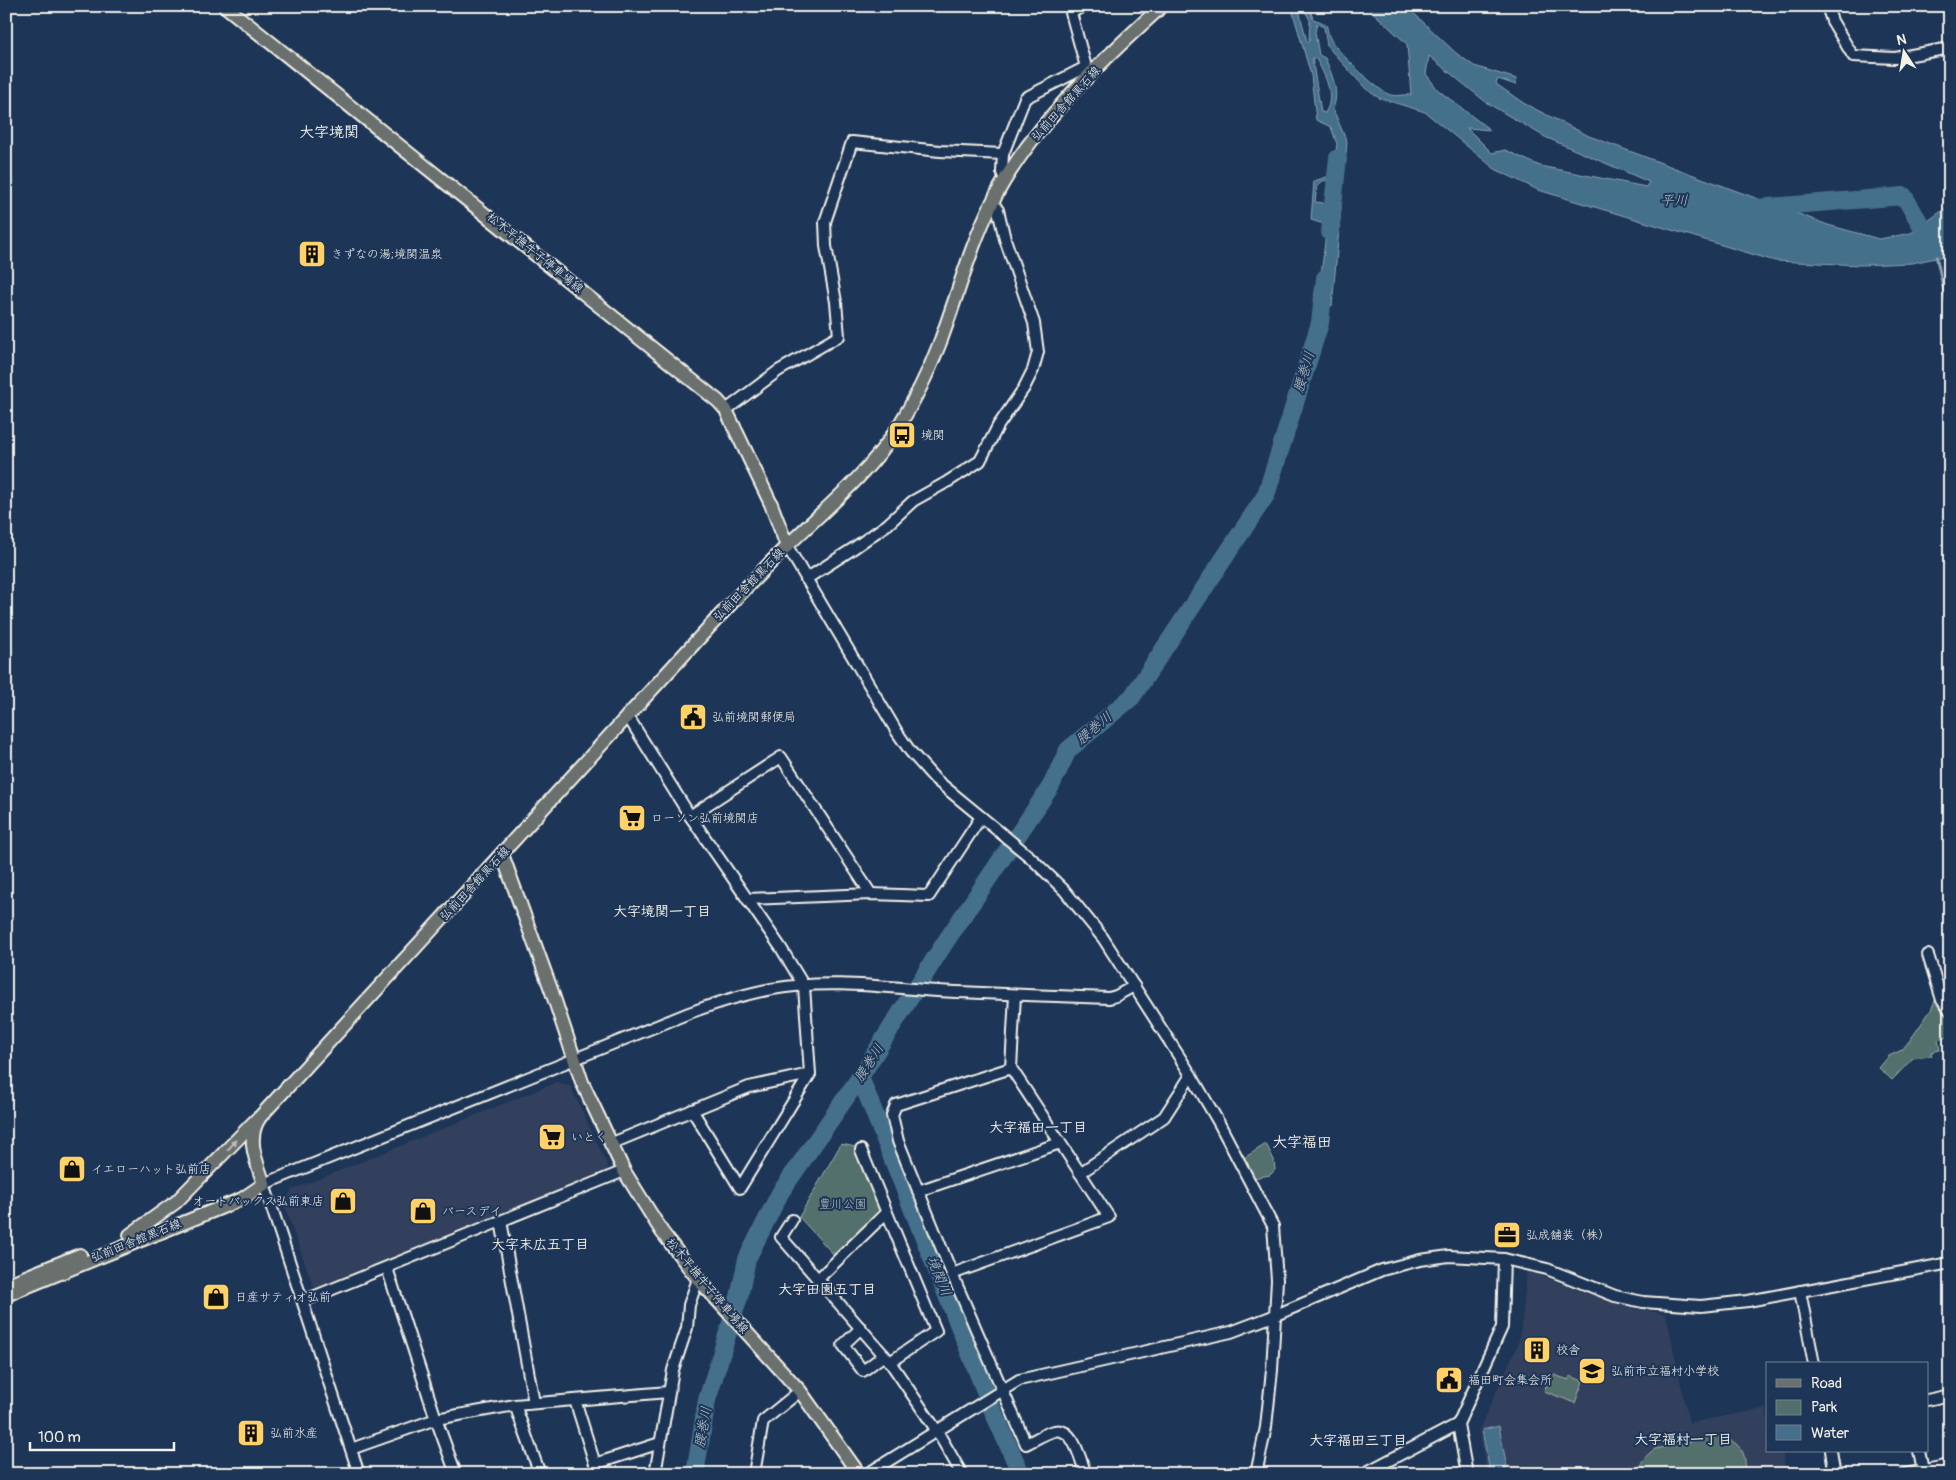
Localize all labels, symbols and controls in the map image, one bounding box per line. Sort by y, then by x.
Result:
north arrow [1878,28,1928,78]
text: N [1895,30,1908,49]
street label: 弘前田舎館黒石線 [1028,63,1104,145]
district label: 大字境関 [299,123,359,142]
water label: 平川 [1660,192,1688,209]
street label: 松木平撫牛子停車場線 [484,209,586,297]
building icon: きずなの湯;境関温泉 [297,239,327,269]
place label: きずなの湯;境関温泉 [331,247,442,262]
water label: 腰巻川 [1290,349,1318,395]
bus stop icon: 境関 [887,420,917,450]
place label: 境関 [921,428,945,443]
street label: 弘前田舎館黒石線 [710,545,788,625]
public building icon: 弘前境関郵便局 [678,702,708,732]
water label: 腰巻川 [1072,708,1116,748]
place label: 弘前境関郵便局 [712,710,796,725]
supermarket icon: ローソン弘前境関店 [617,803,647,833]
place label: ローソン弘前境関店 [651,811,759,826]
street label: 弘前田舎館黒石線 [437,844,513,924]
district label: 大字境関一丁目 [613,903,711,920]
water label: 腰巻川 [850,1041,888,1085]
district label: 大字福田一丁目 [989,1119,1087,1136]
supermarket icon: いとく [537,1122,567,1152]
place label: いとく [571,1130,607,1145]
district label: 大字福田 [1272,1133,1332,1152]
one-way arrow [226,1139,237,1152]
shop icon: イエローハット弘前店 [57,1154,87,1184]
place label: イエローハット弘前店 [91,1162,211,1177]
shop icon: オートバックス弘前東店 [328,1186,358,1216]
place label: オートバックス弘前東店 [192,1194,324,1209]
shop icon: バースデイ [408,1196,438,1226]
park label: 豊川公園 [819,1197,867,1212]
place label: バースデイ [442,1204,502,1219]
street label: 弘前田舎館黒石線 [89,1216,183,1266]
office icon: 弘成舗装（株） [1492,1220,1522,1250]
place label: 弘成舗装（株） [1526,1228,1610,1243]
street label: 松木平撫牛子停車場線 [663,1235,751,1337]
district label: 大字末広五丁目 [491,1236,589,1253]
water label: 境関川 [923,1253,955,1299]
district label: 大字田園五丁目 [778,1281,876,1298]
shop icon: 日産サティオ弘前 [201,1282,231,1312]
place label: 日産サティオ弘前 [235,1290,331,1305]
building icon: 校舎 [1522,1335,1552,1365]
place label: 校舎 [1556,1343,1580,1358]
school or university icon: 弘前市立福村小学校 [1577,1356,1607,1386]
legend [1766,1362,1928,1452]
place label: 弘前市立福村小学校 [1611,1364,1719,1379]
public building icon: 福田町会集会所 [1434,1365,1464,1395]
place label: 福田町会集会所 [1468,1373,1552,1388]
text: Road [1811,1374,1842,1393]
text: Park [1811,1398,1838,1417]
water label: 腰巻川 [691,1405,715,1449]
building icon: 弘前水産 [236,1418,266,1448]
scale bar [30,1420,174,1452]
text: Water [1811,1424,1850,1443]
place label: 弘前水産 [270,1426,318,1441]
text: 100 m [38,1428,81,1447]
district label: 大字福村一丁目 [1634,1431,1732,1448]
district label: 大字福田三丁目 [1309,1432,1407,1449]

